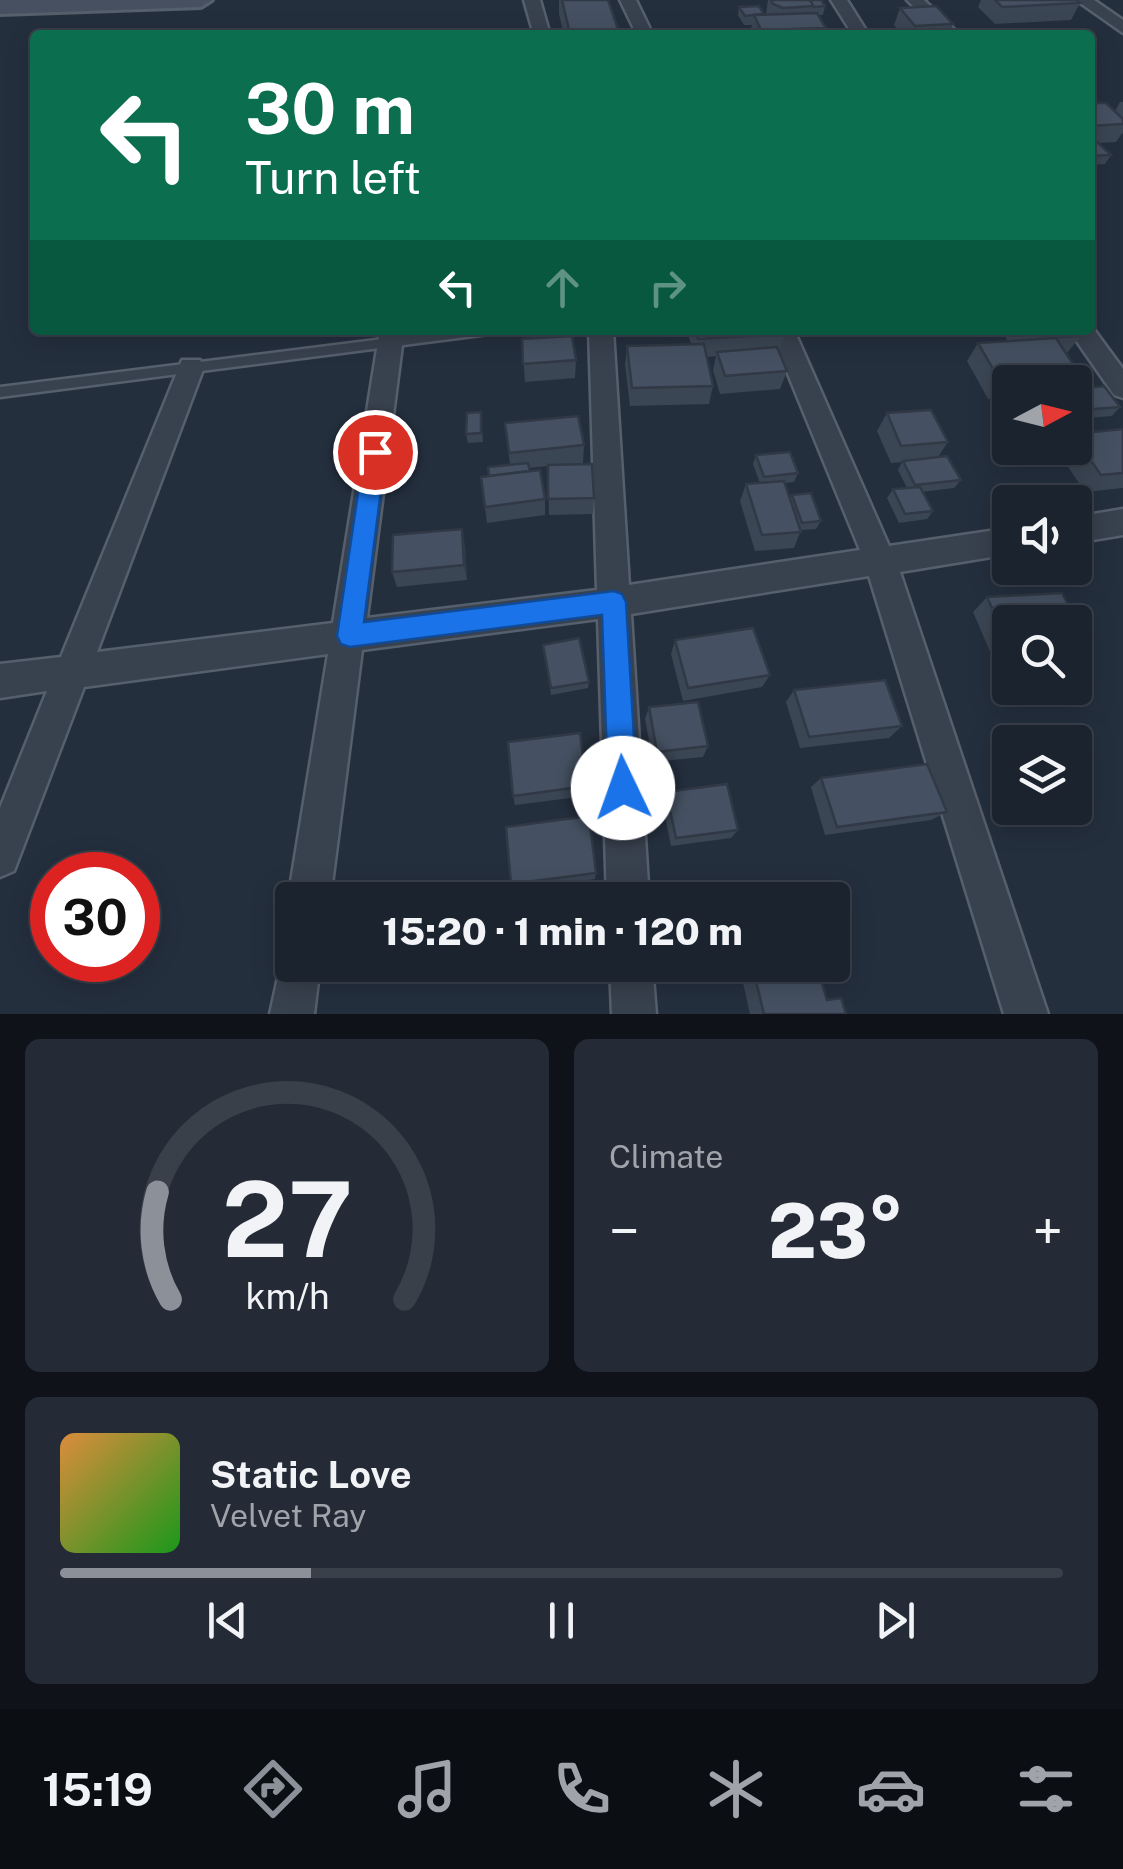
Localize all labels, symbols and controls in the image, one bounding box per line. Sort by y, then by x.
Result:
text: 30 m [245,67,415,150]
icon: left [80,70,210,200]
text: Turn left [245,151,421,204]
icon: left [430,260,485,315]
icon: ahead [535,260,590,315]
icon: right [640,260,695,315]
north arrow [992,365,1092,465]
map controls [992,365,1092,825]
pin [333,410,418,495]
icon: arrive [348,425,403,480]
button: sound [992,485,1092,585]
button: search [992,605,1092,705]
button: layers [992,725,1092,825]
position arrow [571,736,675,840]
speed limit sign: 30 [30,852,160,982]
text: 15:20 · 1 min · 120 m [382,909,743,954]
text: Climate [609,1138,723,1175]
text: 27 [221,1158,353,1280]
text: 23° [768,1187,904,1275]
text: − [609,1199,640,1263]
text: + [1033,1199,1063,1263]
text: km/h [245,1275,329,1317]
text: Static Love [210,1452,412,1497]
text: Velvet Ray [210,1497,366,1534]
icon: previous [200,1593,255,1648]
icon: pause [534,1593,589,1648]
icon: next [868,1593,923,1648]
icon: directions [238,1754,308,1824]
icon: music [392,1754,462,1824]
icon: phone [547,1754,617,1824]
icon: climate [701,1754,771,1824]
icon: car [856,1754,926,1824]
icon: filters [1011,1754,1081,1824]
text: 15:19 [42,1763,153,1816]

